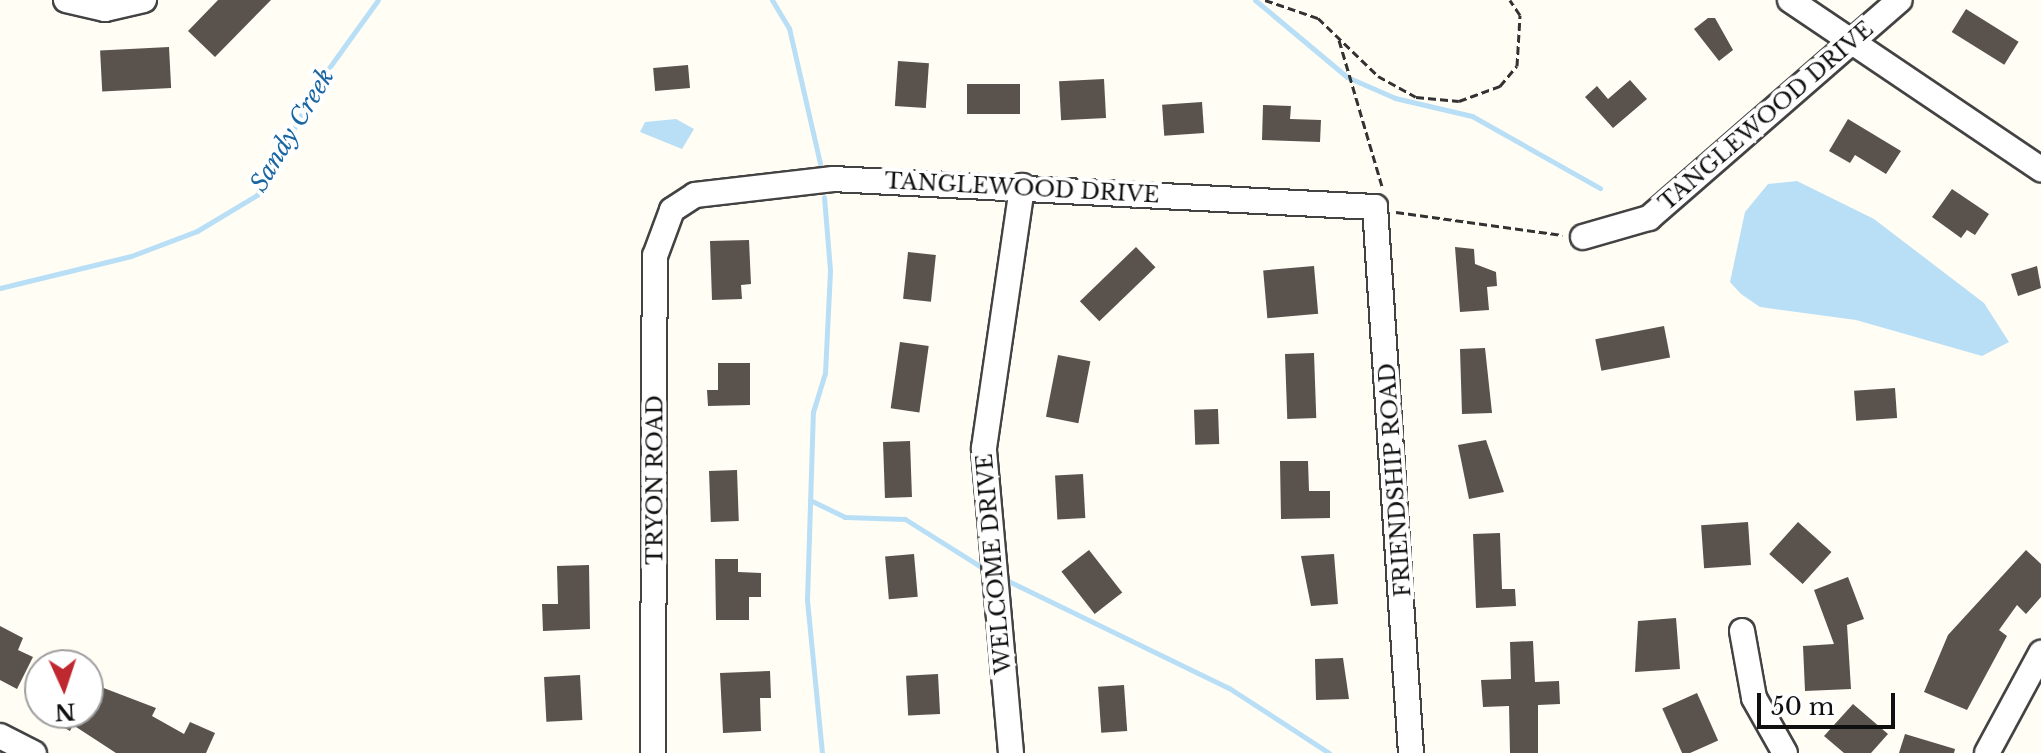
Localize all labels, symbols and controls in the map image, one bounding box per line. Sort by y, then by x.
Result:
street label: TANGLEWOOD DRIVE [1654,16,1878,216]
water label: Sandy Creek [244,63,340,197]
street label: TANGLEWOOD DRIVE [884,168,1160,208]
street label: FRIENDSHIP ROAD [1374,362,1416,598]
street label: TRYON ROAD [642,395,668,565]
street label: WELCOME DRIVE [971,453,1017,675]
north arrow [24,649,104,729]
scale bar [1761,677,1899,727]
text: 50 m [1771,692,1834,721]
text: N [54,697,76,725]

